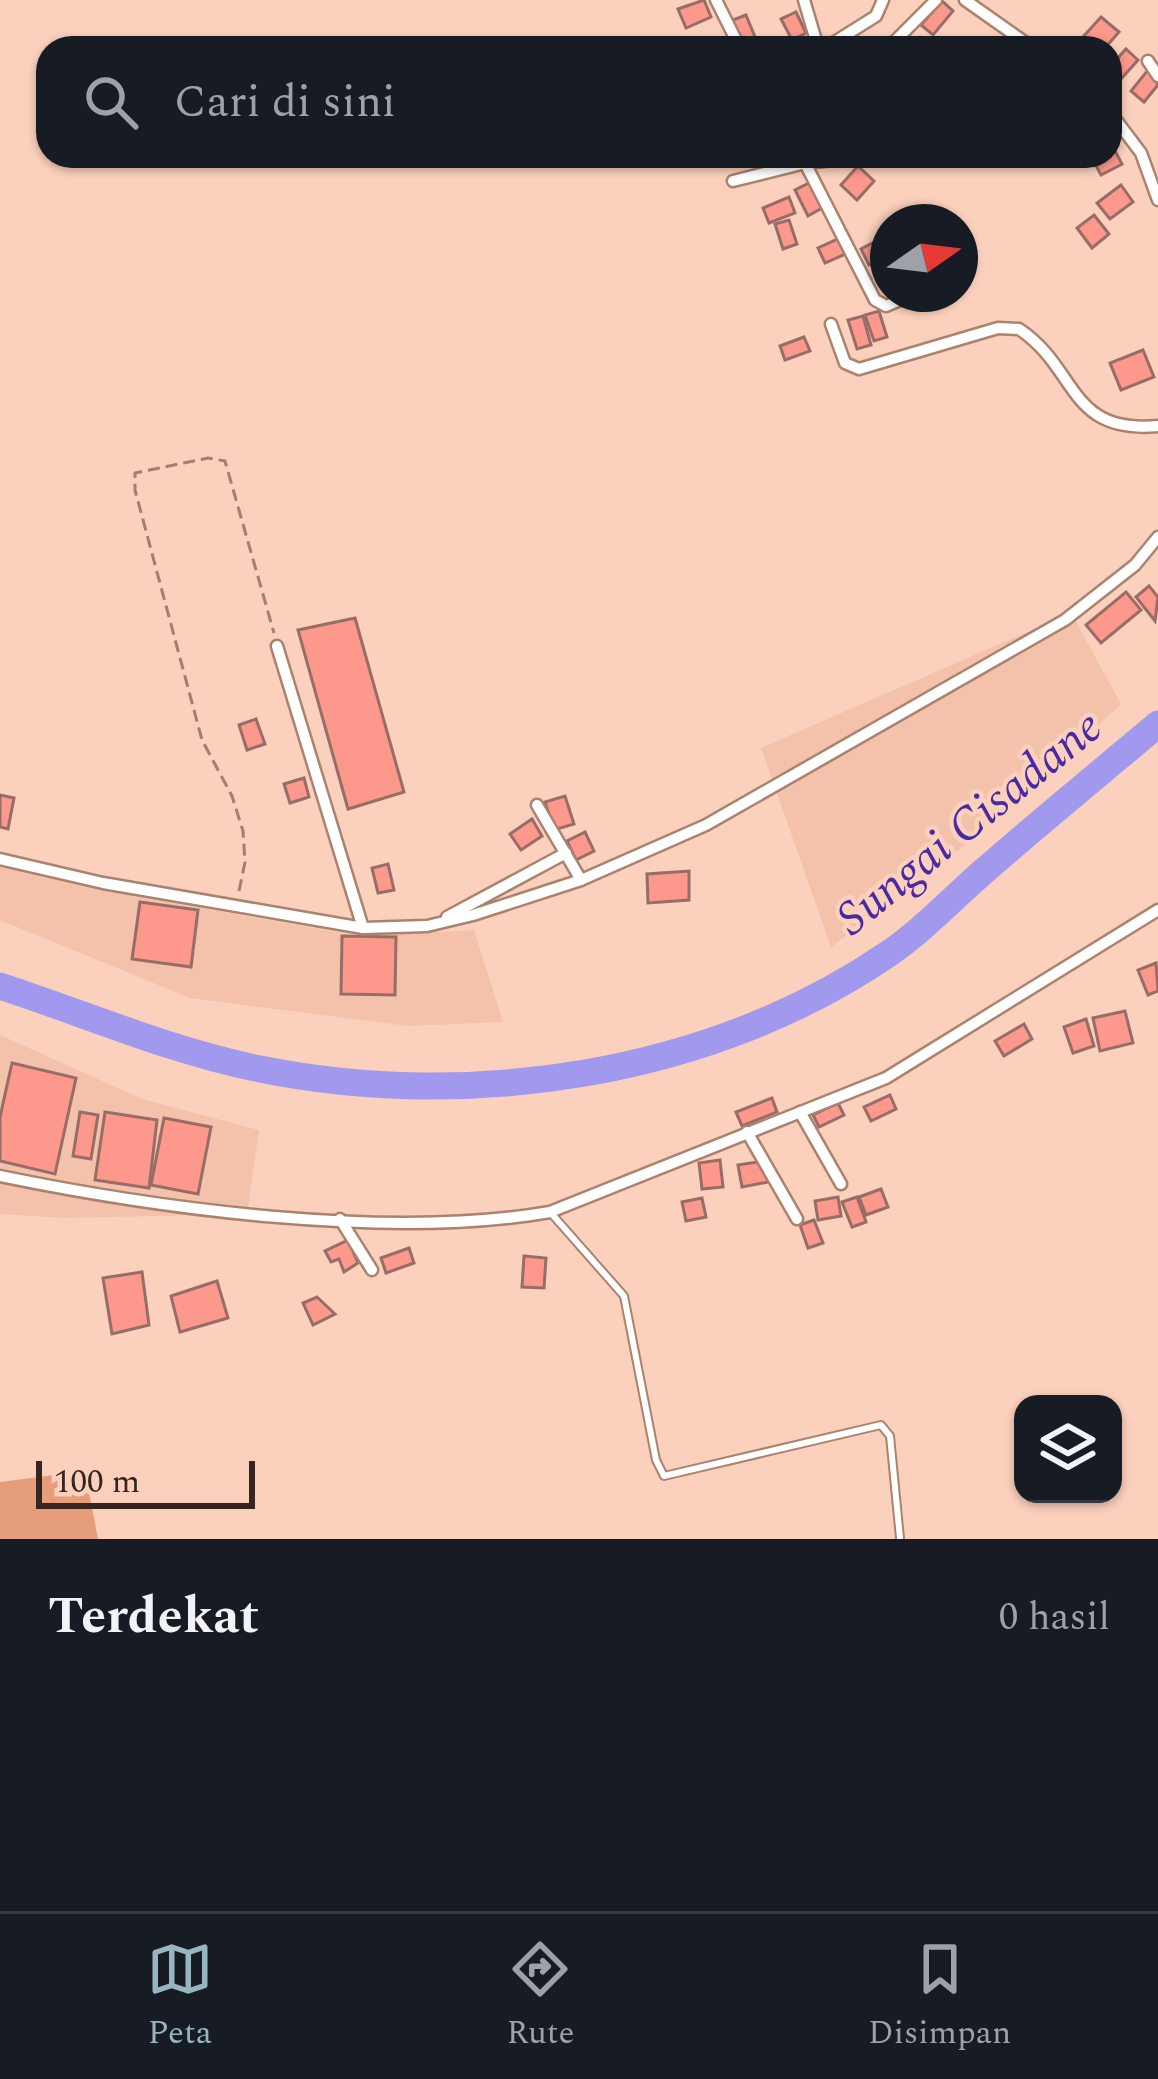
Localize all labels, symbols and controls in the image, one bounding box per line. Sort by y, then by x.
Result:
search box [36,36,1122,168]
text: Cari di sini [174,68,396,137]
icon: search [78,69,144,135]
north arrow [870,204,978,312]
water label: Sungai Cisadane [820,692,1119,954]
map controls [1014,1395,1122,1503]
button: layers [1014,1395,1122,1503]
scale bar [36,1455,255,1508]
text: 100 m [54,1457,140,1507]
text: Terdekat [48,1578,259,1656]
text: 0 hasil [999,1588,1110,1647]
tab: Peta [147,1936,213,2058]
tab: Rute [506,1936,574,2058]
tab: Disimpan [868,1936,1011,2058]

